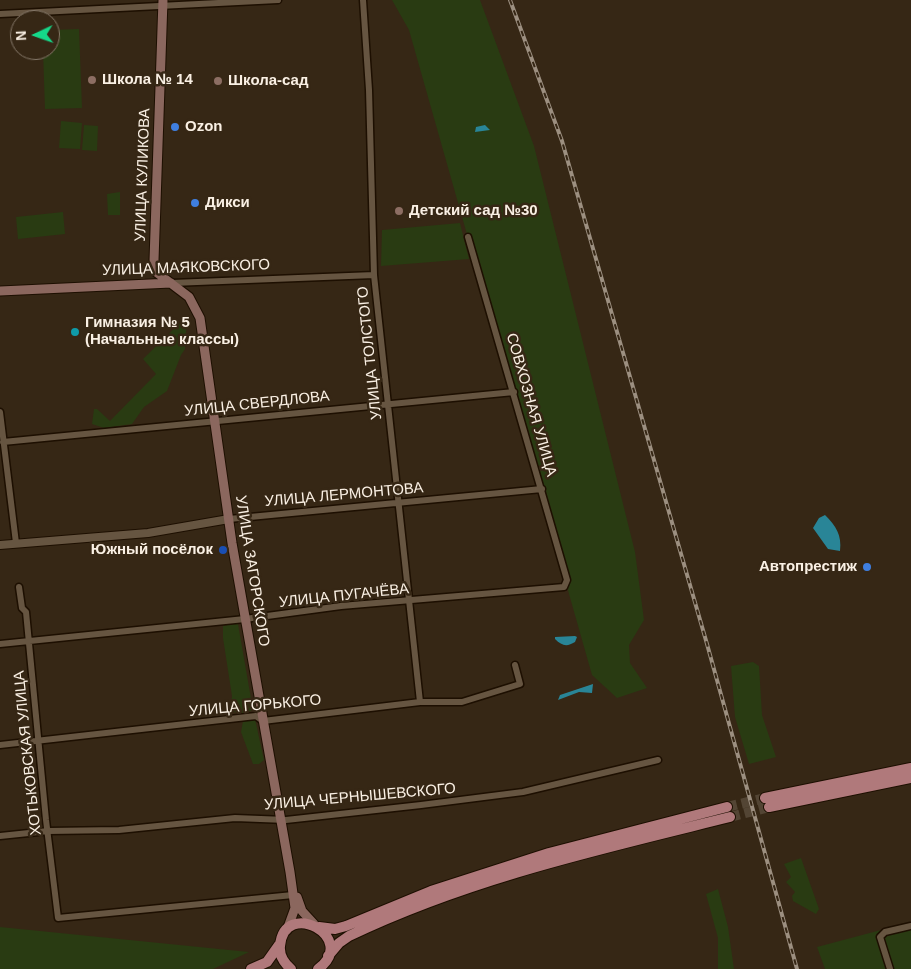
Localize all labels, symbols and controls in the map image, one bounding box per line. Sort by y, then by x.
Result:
north arrow [10,10,60,60]
text: N [13,30,29,41]
place label: Школа № 14 [102,71,193,89]
place label: Школа-сад [228,72,308,90]
marker: Школа № 14 [86,74,98,86]
marker: Школа-сад [212,75,224,87]
street label: УЛИЦА КУЛИКОВА [132,108,154,242]
place label: Ozon [185,118,222,136]
marker: Ozon [169,121,181,133]
place label: Дикси [205,194,250,212]
marker: Дикси [189,197,201,209]
place label: Детский сад №30 [409,202,538,220]
marker: Детский сад №30 [393,205,405,217]
street label: УЛИЦА МАЯКОВСКОГО [102,256,270,280]
street label: УЛИЦА ТОЛСТОГО [354,285,386,421]
place label: Гимназия № 5 (Начальные классы) [85,314,239,349]
marker: Гимназия № 5 (Начальные классы) [69,326,81,338]
street label: СОВХОЗНАЯ УЛИЦА [502,331,560,479]
street label: УЛИЦА СВЕРДЛОВА [183,387,331,421]
street label: УЛИЦА ЛЕРМОНТОВА [264,479,424,511]
street label: УЛИЦА ЗАГОРСКОГО [231,494,273,648]
place label: Южный посёлок [91,541,213,559]
marker: Южный посёлок [217,544,229,556]
place label: Автопрестиж [759,558,857,576]
marker: Автопрестиж [861,561,873,573]
street label: УЛИЦА ПУГАЧЁВА [278,580,410,612]
street label: ХОТЬКОВСКАЯ УЛИЦА [10,670,46,836]
street label: УЛИЦА ГОРЬКОГО [188,691,322,721]
street label: УЛИЦА ЧЕРНЫШЕВСКОГО [263,780,457,814]

